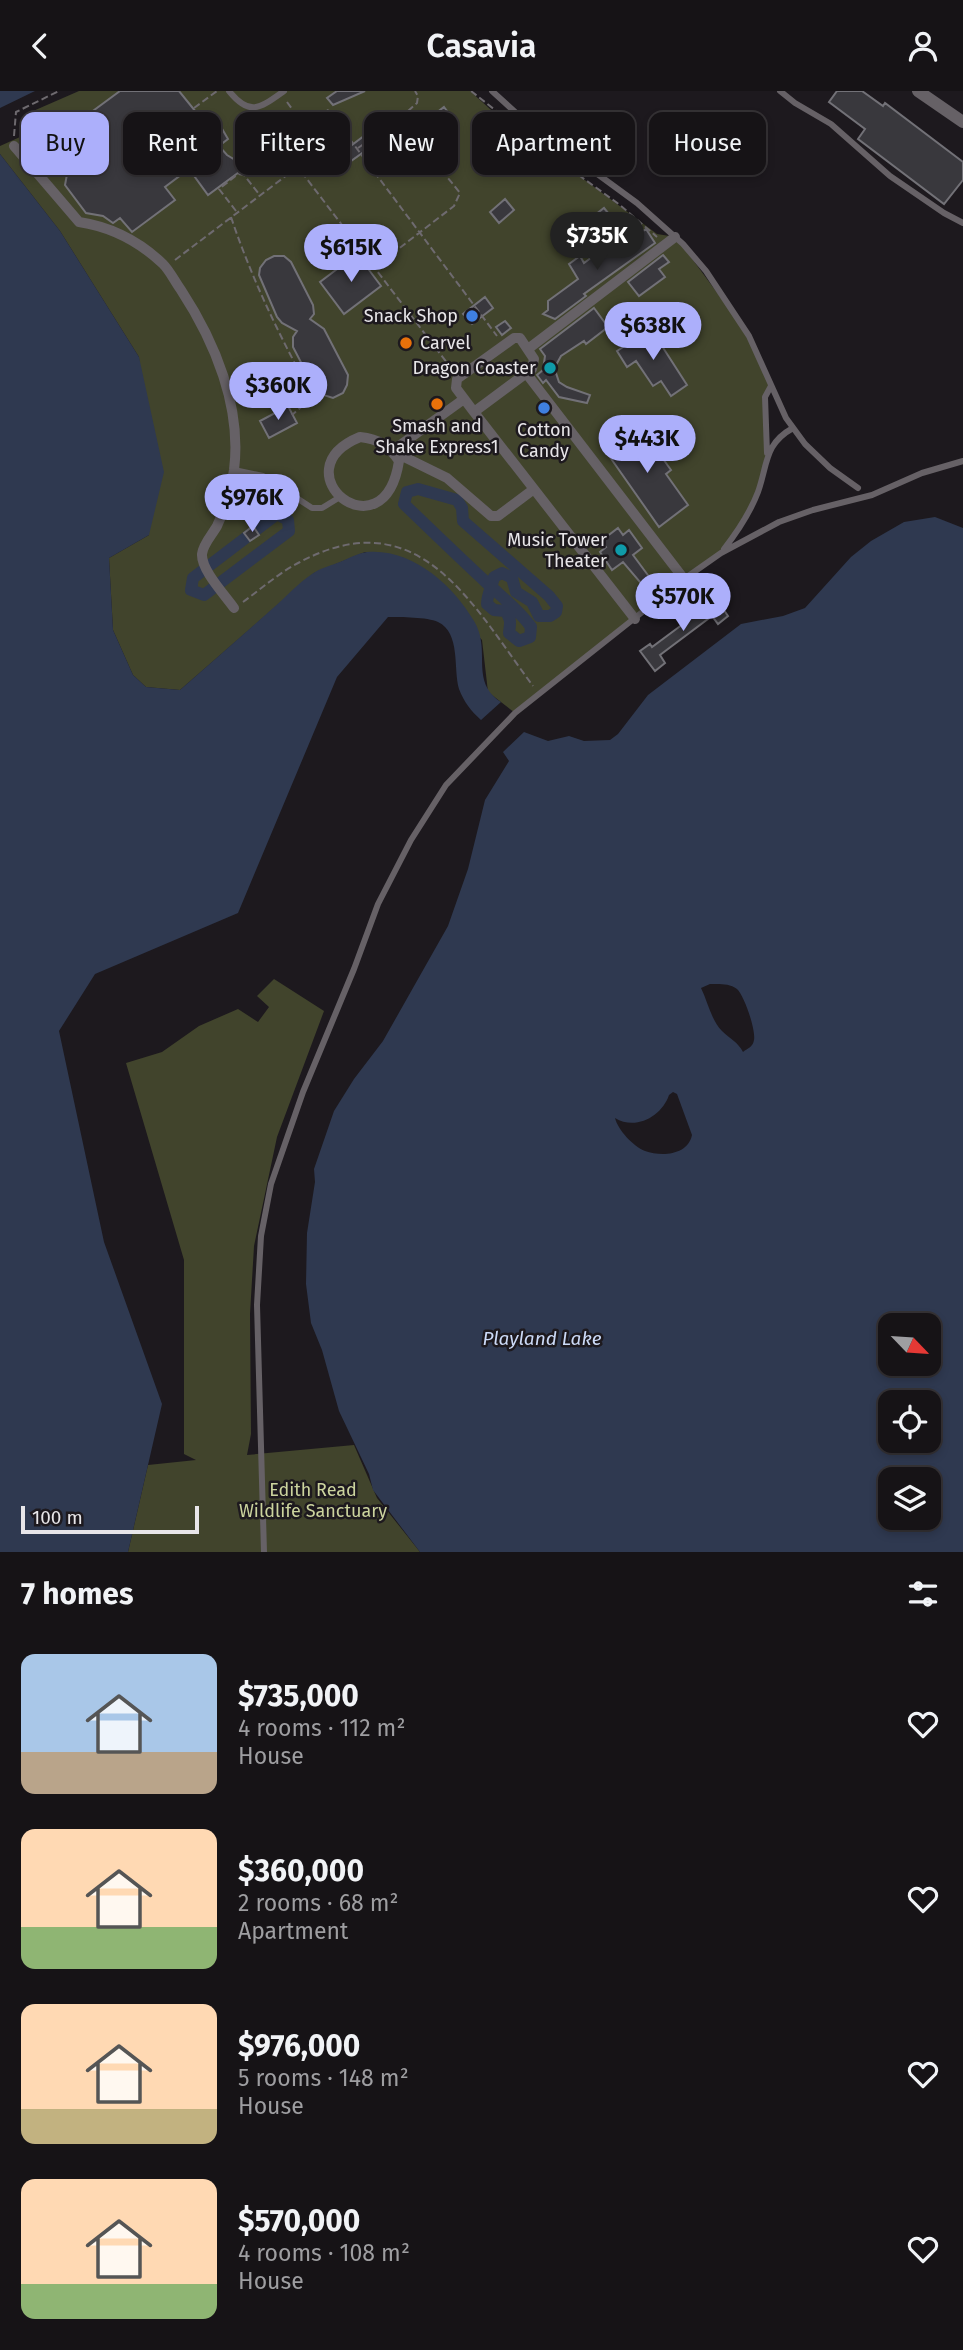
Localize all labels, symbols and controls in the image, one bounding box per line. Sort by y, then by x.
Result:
icon: back [21,27,59,65]
text: Casavia [427,27,536,65]
icon: person [904,27,942,65]
chip: Buy [21,112,109,175]
chip: Rent [123,112,221,175]
chip: Filters [235,112,350,175]
chip: New [364,112,458,175]
chip: Apartment [472,112,635,175]
chip: House [649,112,766,175]
pin: $735K [548,213,646,272]
text: $735K [566,221,628,249]
pin: $615K [302,225,400,284]
text: $615K [320,233,382,261]
pin: $638K [604,303,702,362]
place label: Snack Shop [364,305,458,327]
marker: Snack Shop [464,308,480,324]
text: $638K [620,311,686,339]
place label: Carvel [420,332,471,354]
marker: Carvel [398,335,414,351]
place label: Dragon Coaster [413,357,536,379]
marker: Dragon Coaster [542,360,558,376]
pin: $360K [229,363,327,422]
text: $360K [245,371,311,399]
marker: Smash and Shake Express1 [429,396,445,412]
marker: Cotton Candy [536,400,552,416]
place label: Smash and Shake Express1 [376,415,498,458]
pin: $443K [598,415,696,475]
place label: Cotton Candy [517,419,571,462]
text: $443K [615,424,679,452]
pin: $976K [203,475,301,534]
text: $976K [221,483,283,511]
place label: Music Tower Theater [507,529,607,572]
marker: Music Tower Theater [613,542,629,558]
pin: $570K [634,573,732,633]
text: $570K [652,582,714,610]
north arrow [878,1313,942,1375]
map controls [878,1313,941,1530]
water label: Playland Lake [482,1327,602,1350]
button: locate [878,1390,941,1453]
button: layers [878,1467,941,1530]
park label: Edith Read Wildlife Sanctuary [239,1479,387,1522]
scale bar [21,1503,200,1535]
text: 100 m [32,1506,83,1529]
icon: filters [904,1575,942,1613]
text: 7 homes [21,1576,133,1612]
text: $735,000 [238,1678,359,1714]
icon: home [77,1682,161,1766]
icon: heart [904,1705,942,1743]
text: 4 rooms · 112 m² [238,1714,405,1742]
text: House [238,1742,304,1770]
text: $360,000 [238,1853,364,1889]
icon: home [77,1857,161,1941]
icon: heart [904,1880,942,1918]
text: 2 rooms · 68 m² [238,1889,399,1917]
text: Apartment [238,1917,348,1945]
text: $976,000 [238,2028,360,2064]
icon: home [77,2032,161,2116]
icon: heart [904,2055,942,2093]
text: 5 rooms · 148 m² [238,2064,409,2092]
text: House [238,2092,304,2120]
text: $570,000 [238,2203,360,2239]
icon: home [77,2207,161,2291]
icon: heart [904,2230,942,2268]
text: 4 rooms · 108 m² [238,2239,410,2267]
text: House [238,2267,304,2295]

